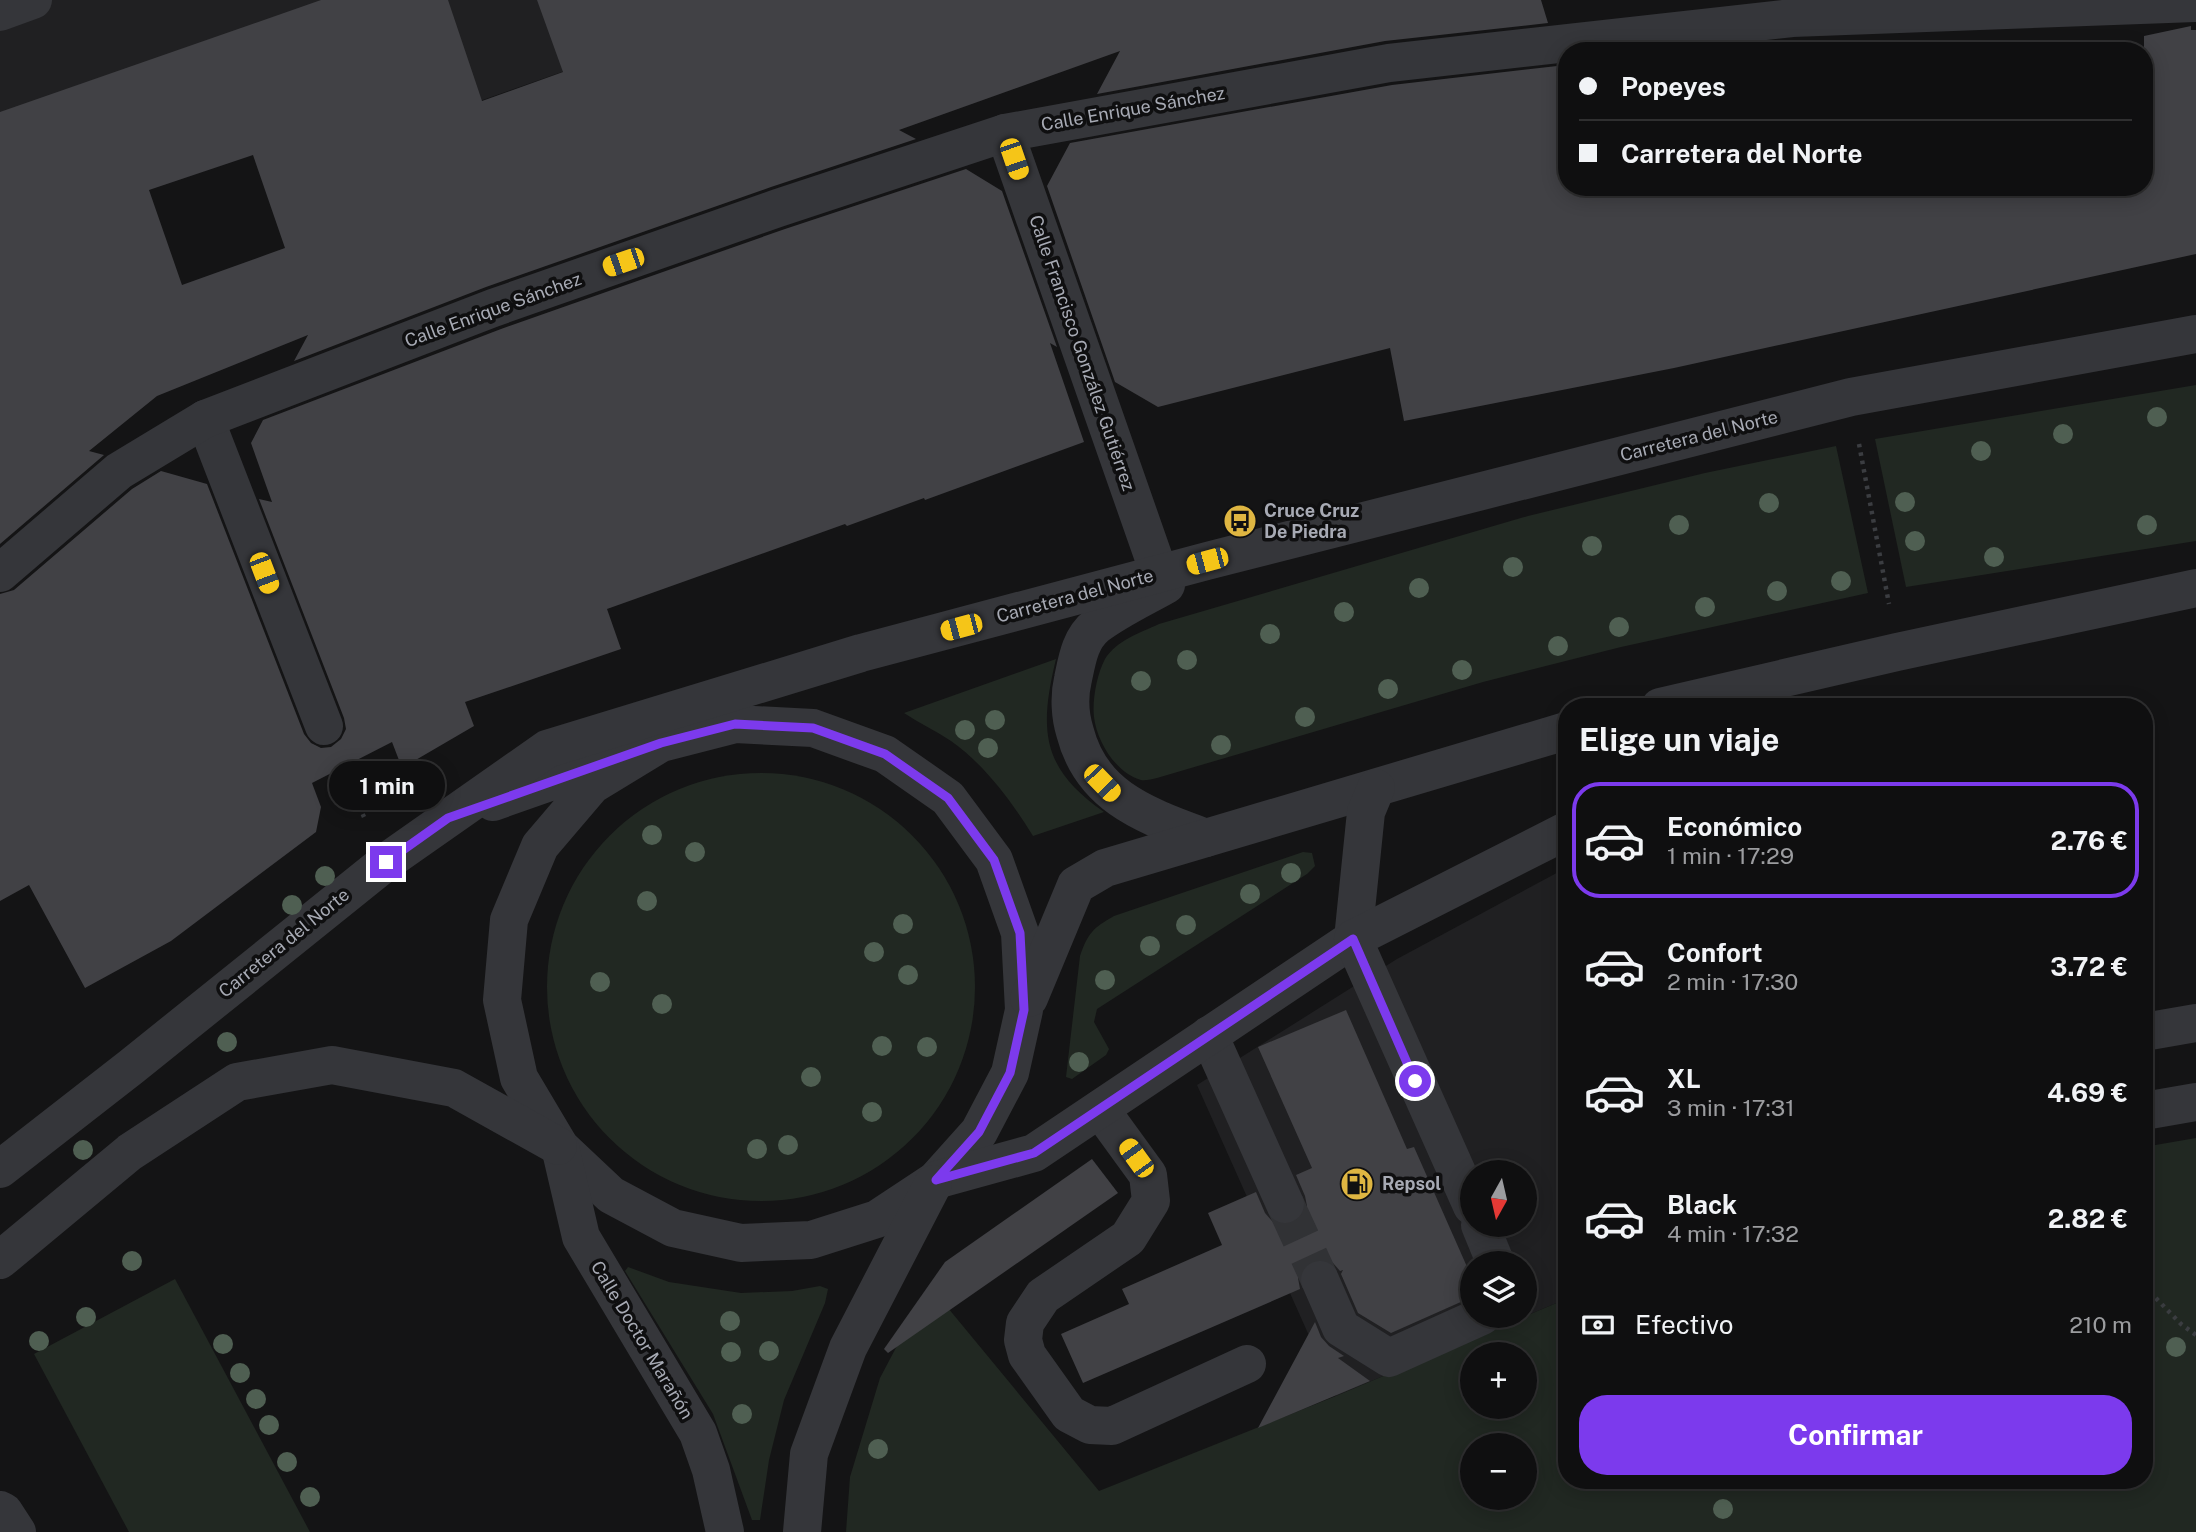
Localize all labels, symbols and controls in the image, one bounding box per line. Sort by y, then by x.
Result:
text: Popeyes [1621,71,1726,102]
street label: Calle Enrique Sánchez [1039,82,1226,135]
car [998,136,1031,182]
text: Carretera del Norte [1621,138,1862,169]
street label: Calle Francisco González Gutiérrez [1025,212,1140,493]
car [600,245,647,279]
street label: Calle Enrique Sánchez [402,268,584,351]
street label: Carretera del Norte [1618,406,1780,465]
place label: Cruce Cruz De Piedra [1264,500,1359,542]
bus stop icon: Cruce Cruz De Piedra [1221,502,1259,540]
car [1184,545,1231,577]
car [247,550,282,596]
street label: Carretera del Norte [994,564,1156,627]
car [938,611,985,643]
text: Elige un viaje [1579,721,1779,758]
callout: 1 min [328,760,444,810]
car [1080,761,1125,805]
text: 1 min [359,772,415,799]
icon: car [1583,809,1646,872]
text: Económico [1667,811,1802,842]
text: 2.76 € [2051,825,2128,856]
text: 1 min · 17:29 [1667,842,1794,869]
route end [370,846,402,878]
street label: Carretera del Norte [214,884,353,1002]
icon: car [1583,935,1646,998]
text: Confort [1667,937,1763,968]
text: 3.72 € [2050,951,2128,982]
text: 2 min · 17:30 [1667,968,1798,995]
icon: car [1583,1061,1646,1124]
text: XL [1667,1063,1701,1094]
route start [1399,1065,1431,1097]
text: 4.69 € [2047,1077,2128,1108]
text: 3 min · 17:31 [1667,1094,1795,1121]
car [1116,1135,1157,1181]
north arrow [1460,1160,1536,1237]
map controls [1460,1160,1537,1510]
fuel station icon: Repsol [1338,1165,1376,1203]
place label: Repsol [1382,1173,1441,1194]
icon: car [1583,1187,1646,1250]
text: Black [1667,1189,1737,1220]
text: 2.82 € [2048,1203,2128,1234]
text: 4 min · 17:32 [1667,1220,1799,1247]
button: layers [1460,1251,1537,1328]
street label: Calle Doctor Marañón [587,1257,698,1423]
icon: cash [1579,1306,1617,1344]
text: Efectivo [1635,1309,1733,1340]
text: 210 m [2069,1311,2132,1338]
button: + [1460,1342,1537,1419]
button: Confirmar [1579,1395,2132,1475]
button: − [1460,1433,1537,1510]

